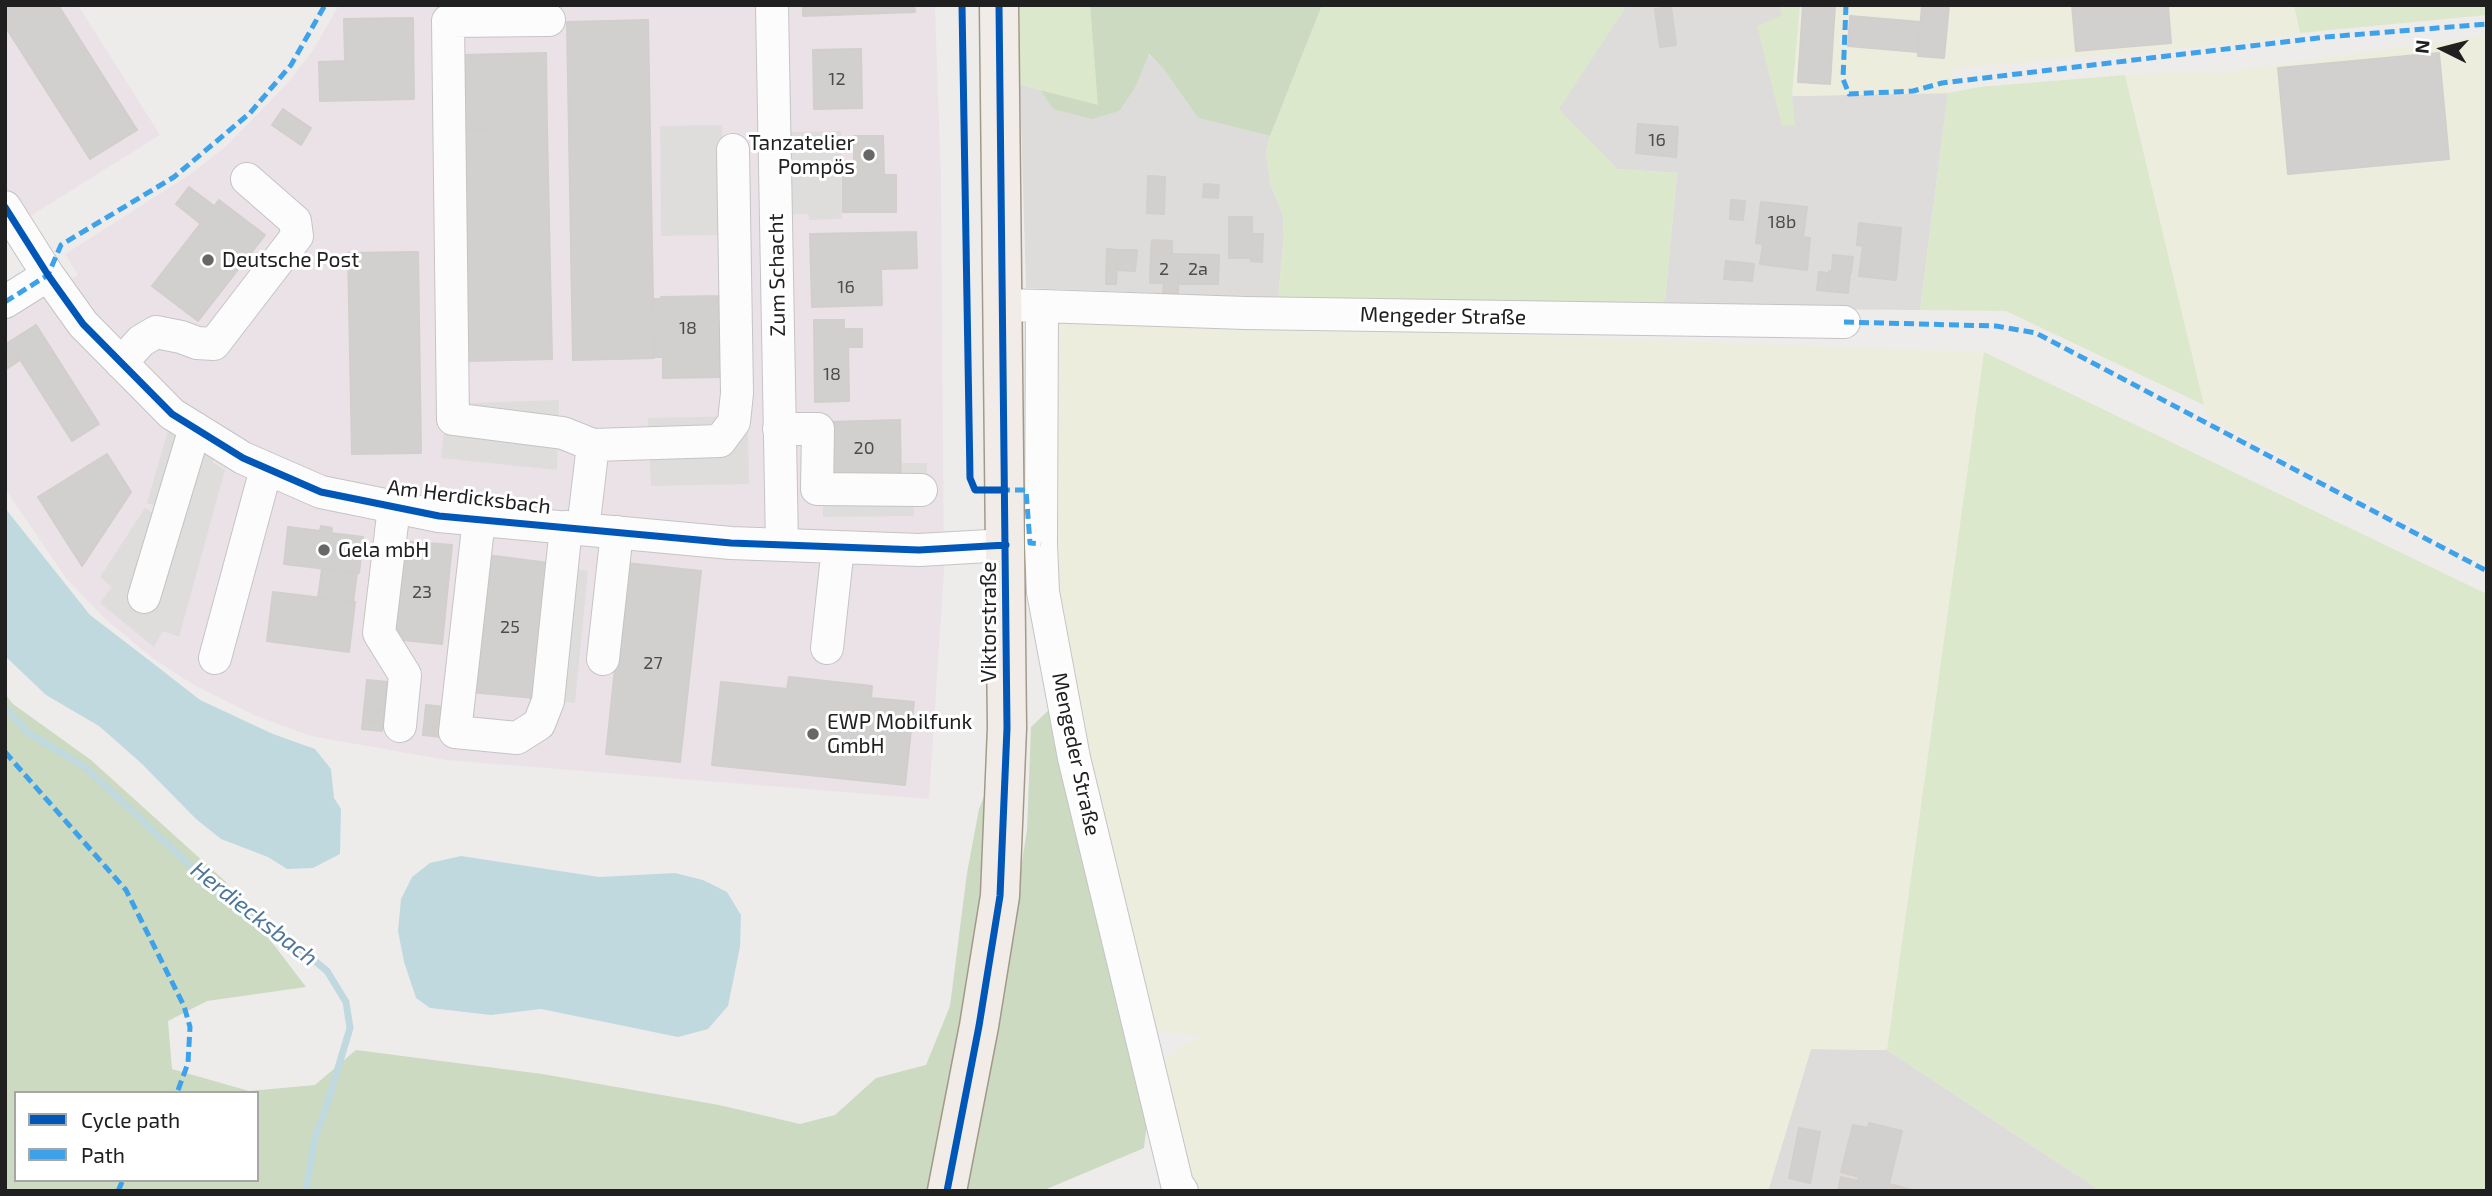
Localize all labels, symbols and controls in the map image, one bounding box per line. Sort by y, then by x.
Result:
north arrow [2408,14,2478,84]
text: N [2409,39,2434,55]
house number: 12 [828,68,846,90]
house number: 16 [1648,129,1666,151]
place label: Tanzatelier Pompös [748,130,855,180]
marker: Tanzatelier Pompös [861,147,877,163]
house number: 18b [1768,211,1796,233]
street label: Zum Schacht [763,213,791,337]
place label: Deutsche Post [222,247,359,273]
marker: Deutsche Post [200,252,216,268]
house number: 2 [1159,258,1169,280]
house number: 2a [1188,258,1208,280]
house number: 16 [837,276,855,298]
street label: Mengeder Straße [1360,302,1526,330]
house number: 18 [679,317,697,339]
house number: 18 [823,363,841,385]
house number: 20 [854,437,874,459]
street label: Am Herdicksbach [386,474,552,520]
place label: Gela mbH [338,537,429,563]
marker: Gela mbH [316,542,332,558]
street label: Viktorstraße [976,561,1002,683]
house number: 23 [412,581,432,603]
house number: 25 [500,616,520,638]
house number: 27 [643,652,663,674]
street label: Mengeder Straße [1046,670,1106,838]
place label: EWP Mobilfunk GmbH [827,709,972,759]
marker: EWP Mobilfunk GmbH [805,726,821,742]
water label: Herdiecksbach [185,856,323,972]
legend [14,1091,259,1182]
text: Cycle path [81,1107,180,1132]
text: Path [81,1142,125,1167]

